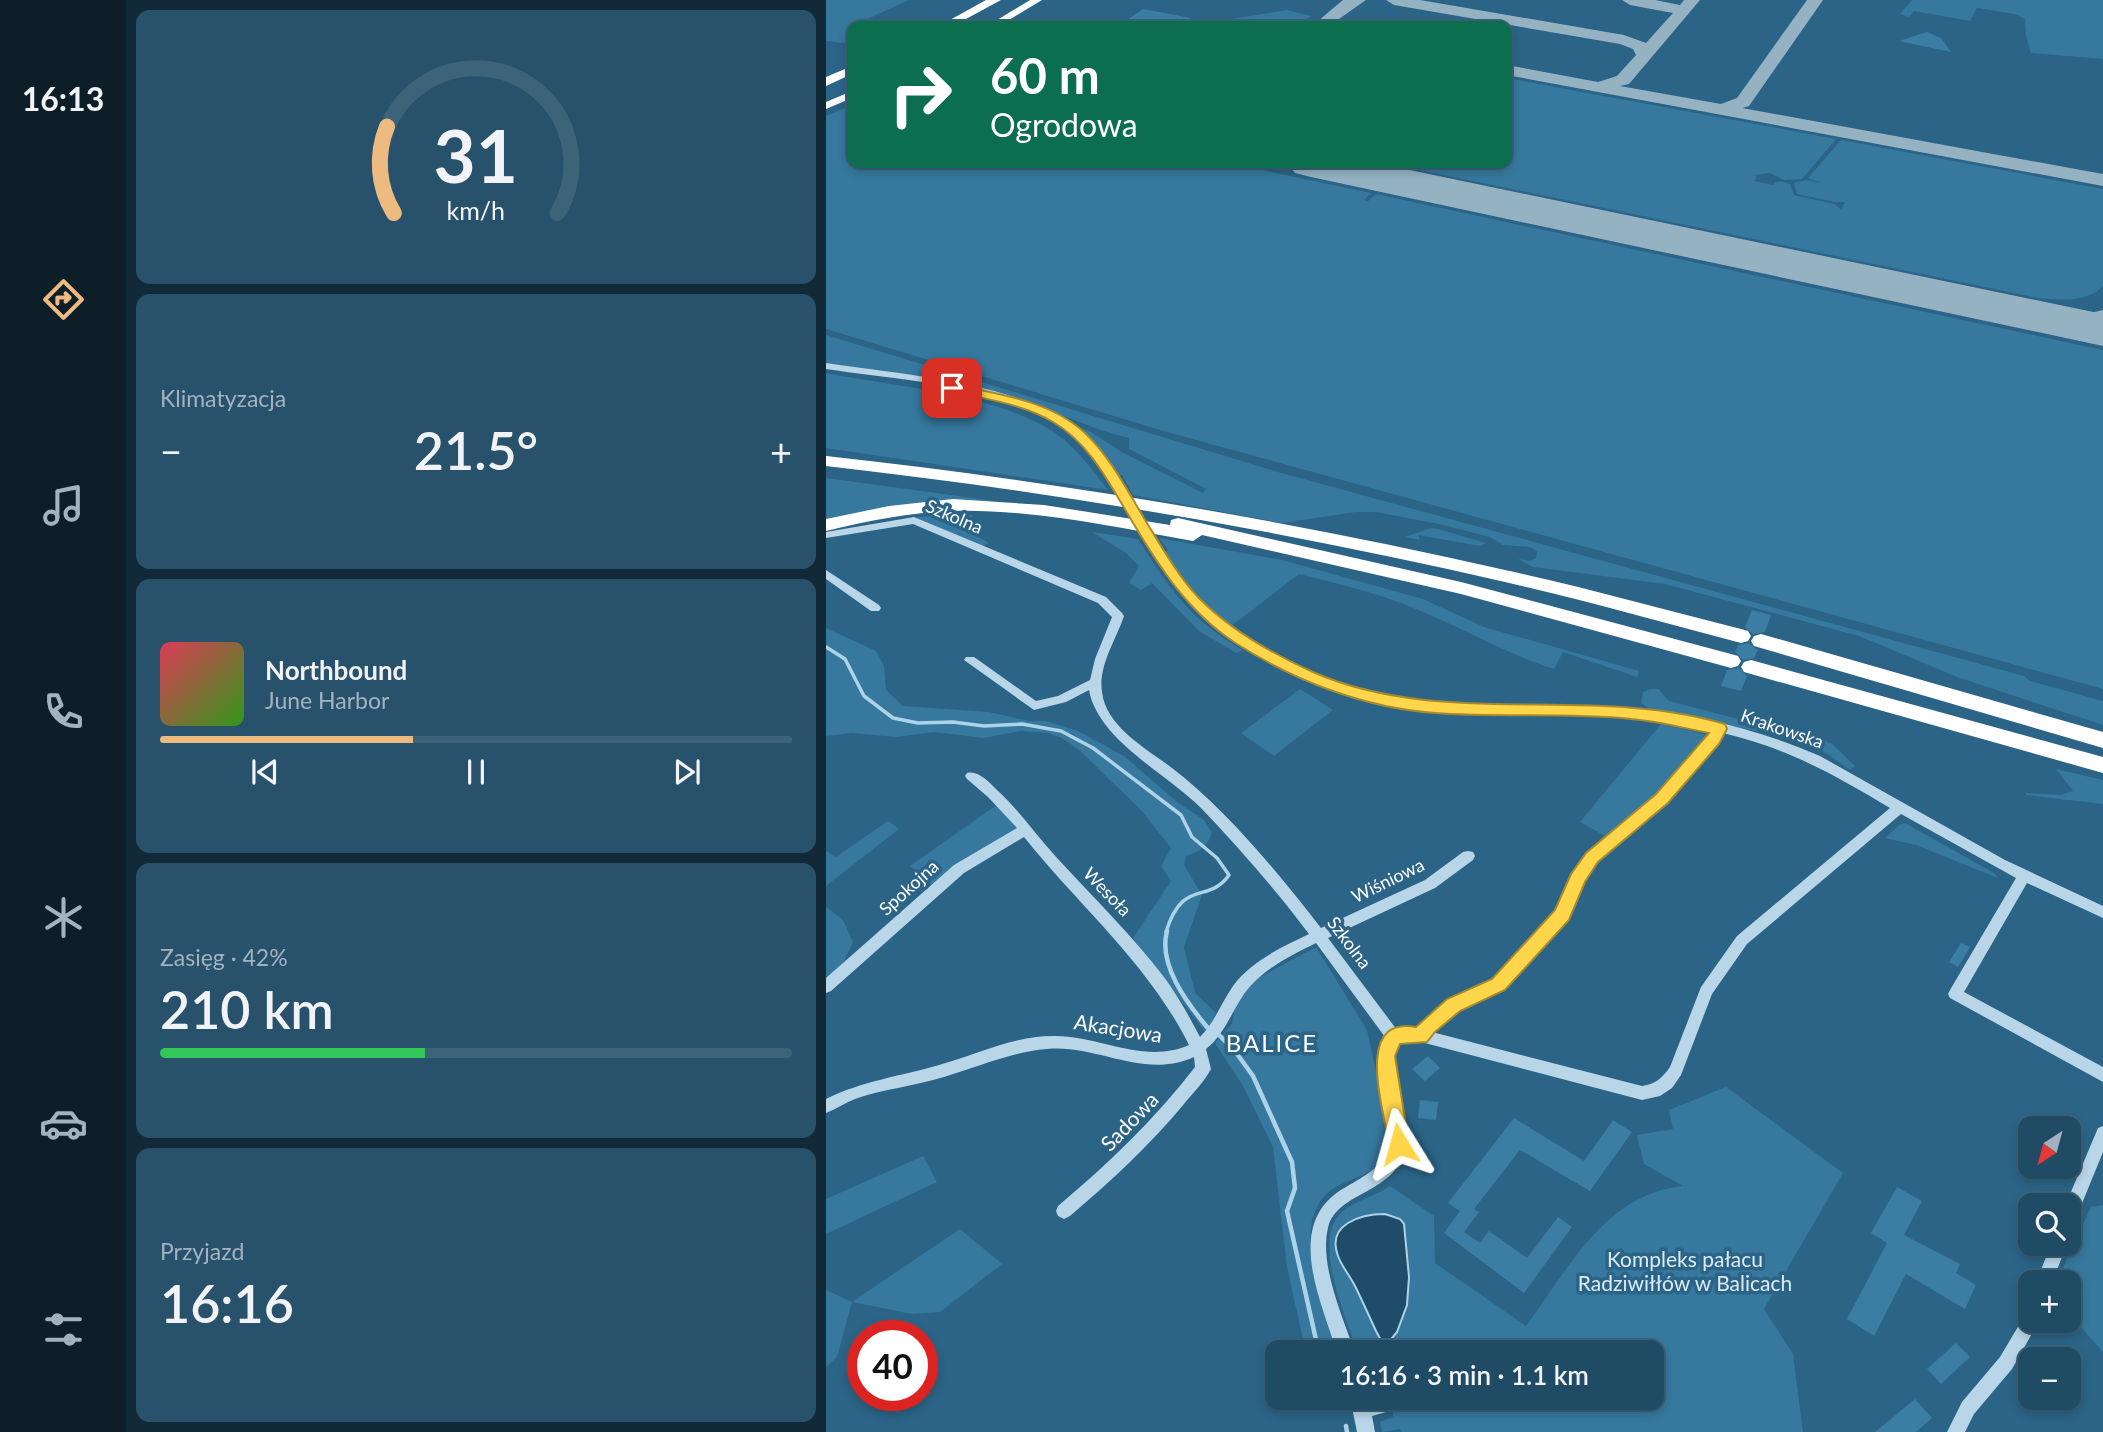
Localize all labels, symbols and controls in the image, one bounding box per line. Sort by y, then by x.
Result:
text: 60 m [990,46,1100,104]
icon: right [875,49,966,140]
text: 16:13 [22,79,104,118]
text: Ogrodowa [990,105,1138,144]
text: 31 [434,112,518,200]
text: km/h [447,195,505,225]
icon: directions [39,275,88,324]
pin [922,358,982,418]
icon: arrive [933,369,971,407]
text: Klimatyzacja [160,384,286,412]
text: 21.5° [414,419,538,481]
text: − [160,428,182,474]
text: + [770,428,792,474]
icon: music [39,481,88,530]
street label: Szkolna [923,494,986,538]
text: Northbound [265,654,407,686]
text: June Harbor [265,686,389,714]
icon: phone [39,687,88,736]
street label: Krakowska [1738,704,1827,752]
icon: previous [246,753,284,791]
icon: pause [457,753,495,791]
icon: next [668,753,706,791]
street label: Wiśniowa [1348,853,1427,907]
street label: Spokojna [874,855,942,920]
street label: Wesoła [1079,862,1136,920]
icon: climate [39,893,88,942]
street label: Szkolna [1323,912,1377,973]
text: Zasięg · 42% [160,943,288,971]
text: 210 km [160,978,334,1040]
street label: Akacjowa [1072,1008,1164,1047]
district label: BALICE [1226,1028,1318,1057]
street label: Sadowa [1095,1086,1163,1156]
icon: car [39,1099,88,1148]
position arrow [1362,1107,1436,1181]
north arrow [2018,1116,2081,1180]
map controls [2018,1116,2081,1410]
button: search [2018,1193,2081,1256]
text: Przyjazd [160,1237,244,1265]
park label: Kompleks pałacu Radziwiłłów w Balicach [1578,1246,1792,1295]
button: + [2018,1270,2081,1333]
text: 16:16 [160,1272,294,1334]
icon: filters [39,1305,88,1354]
speed limit sign: 40 [847,1320,938,1411]
button: − [2018,1347,2081,1410]
text: 16:16 · 3 min · 1.1 km [1340,1359,1589,1391]

